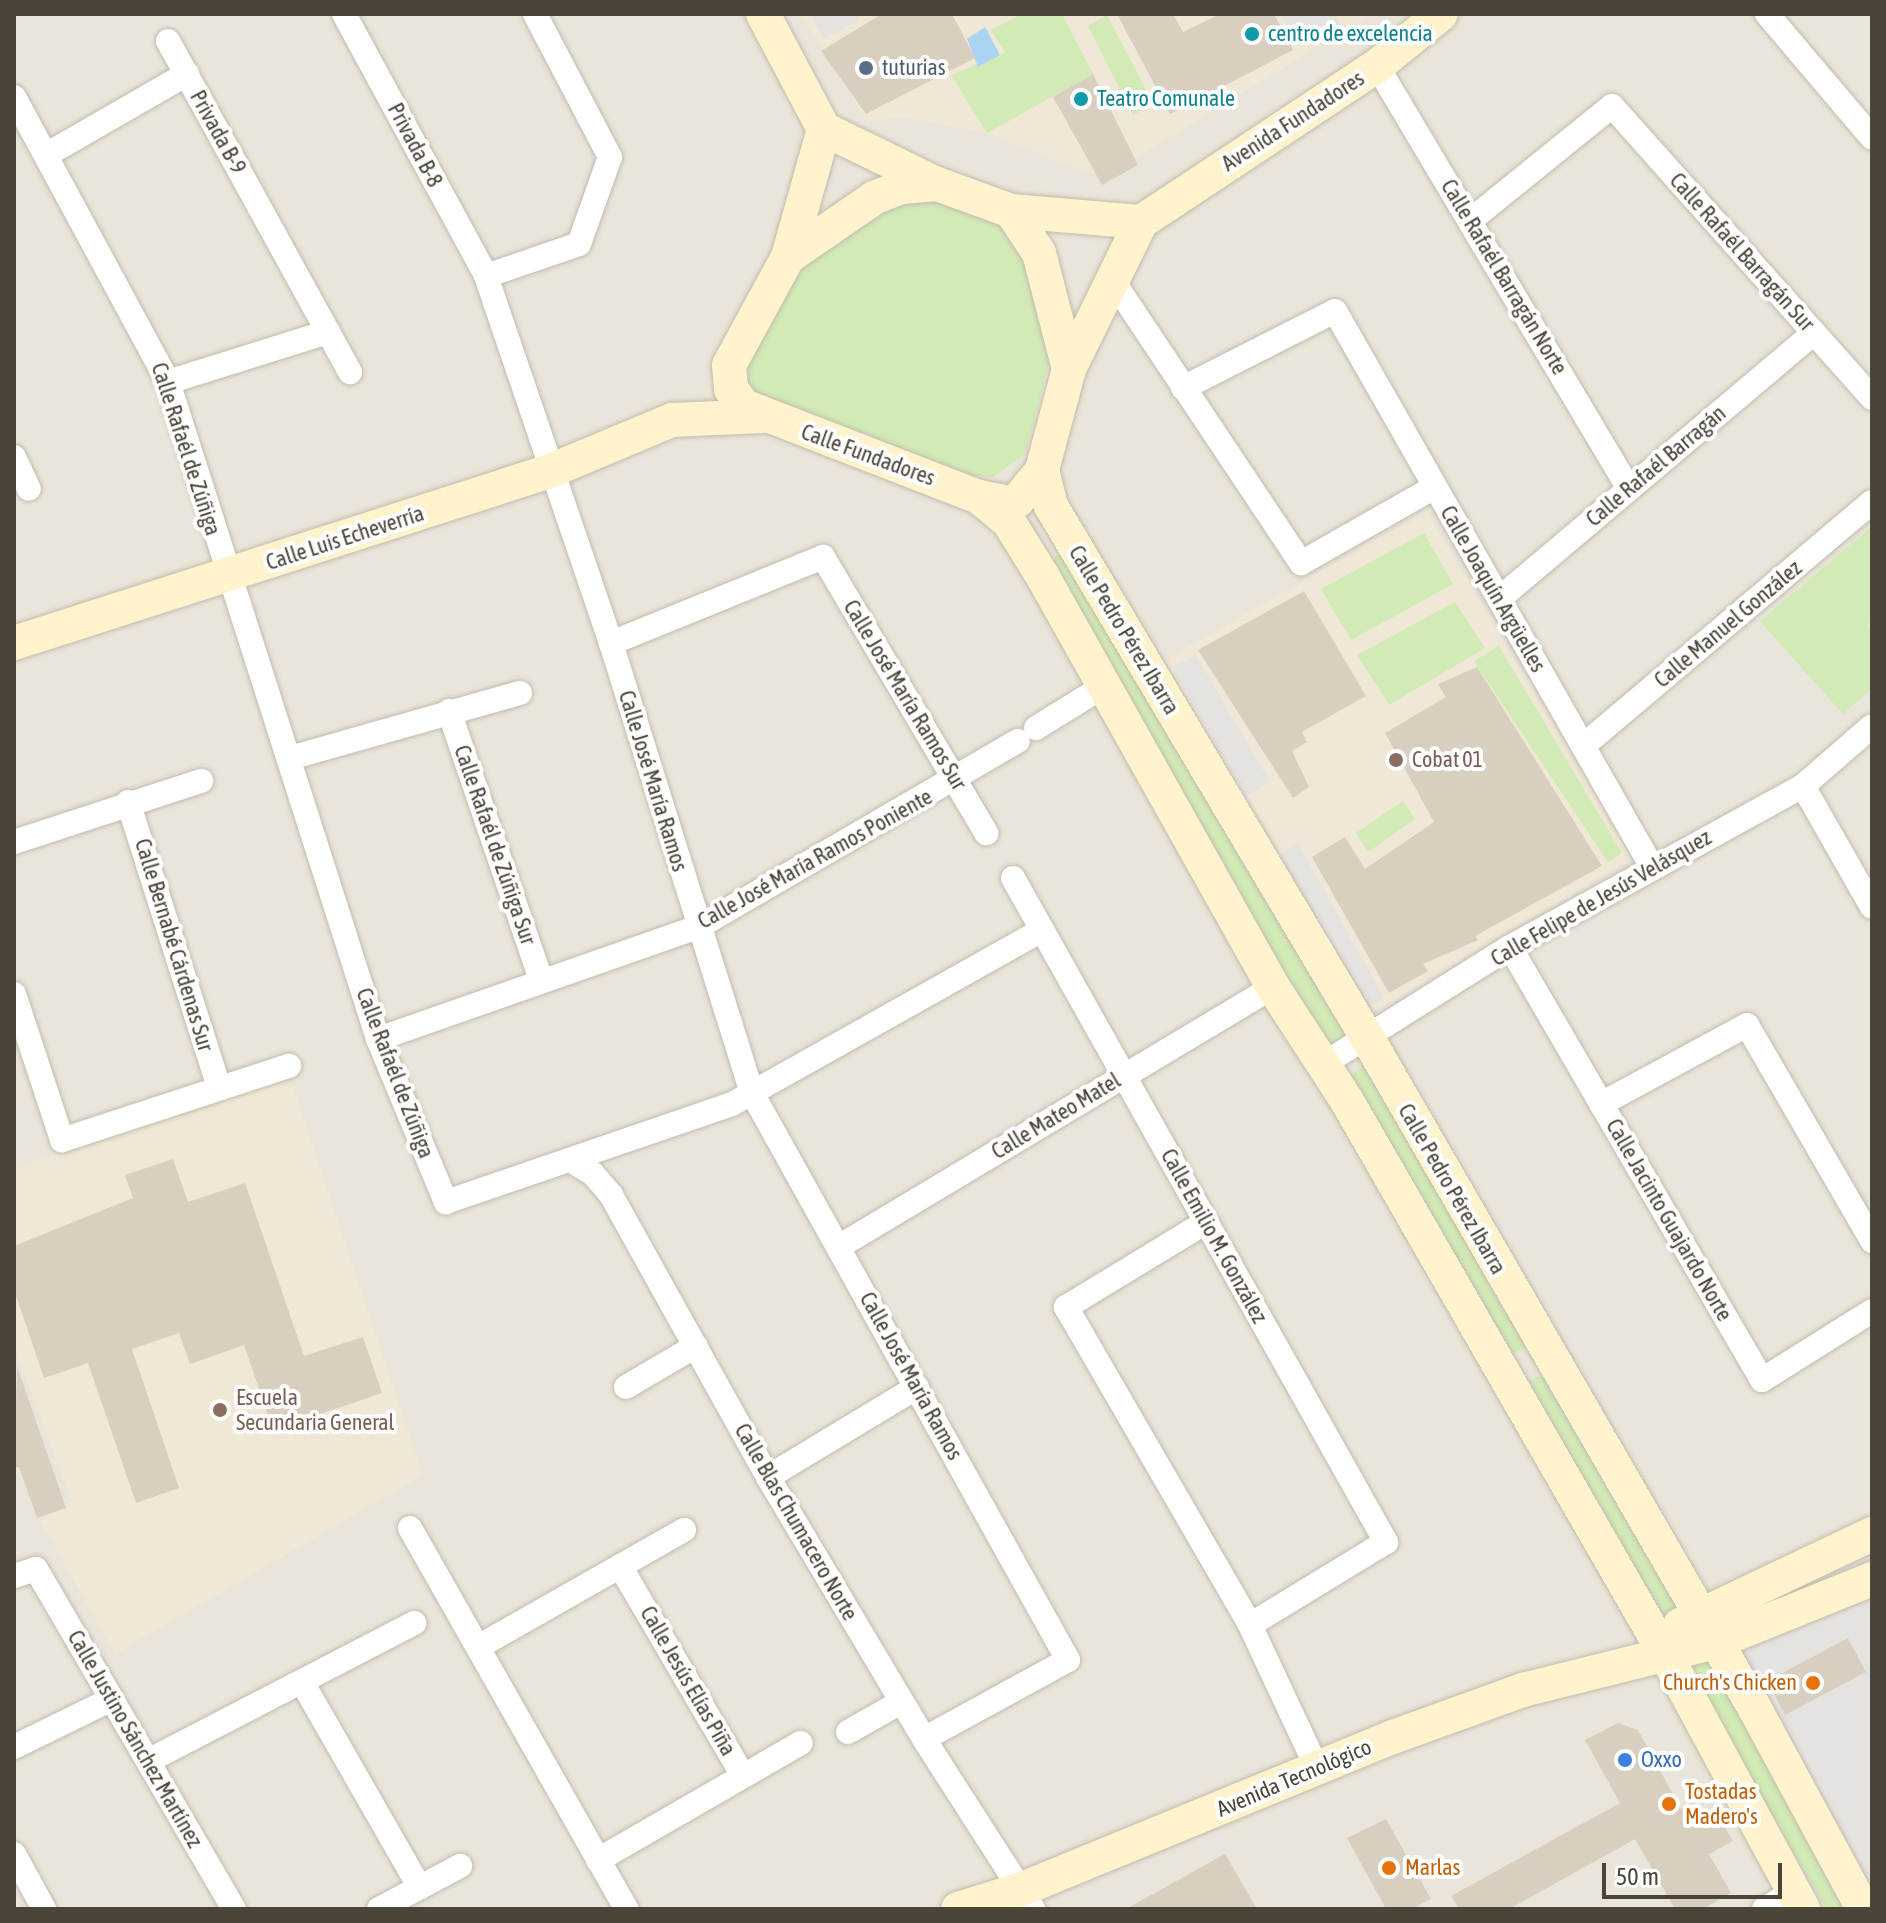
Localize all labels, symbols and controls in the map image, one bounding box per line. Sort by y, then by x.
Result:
place label: centro de excelencia [1268,21,1433,47]
marker: centro de excelencia [1243,25,1261,43]
place label: tuturias [882,55,945,81]
marker: tuturias [857,59,875,77]
street label: Avenida Fundadores [1217,65,1369,177]
street label: Privada B-9 [184,86,252,178]
place label: Teatro Comunale [1097,86,1235,112]
marker: Teatro Comunale [1072,90,1090,108]
street label: Privada B-8 [382,98,448,192]
street label: Calle Rafaél Barragán Sur [1664,167,1820,337]
street label: Calle Rafaél Barragán Norte [1435,175,1573,379]
street label: Calle Rafaél de Zúñiga [146,359,226,539]
street label: Calle Rafaél Barragán [1581,400,1731,532]
street label: Calle Fundadores [798,419,938,491]
street label: Calle Luis Echeverría [263,500,427,576]
street label: Calle Joaquín Argüelles [1435,501,1551,677]
street label: Calle Pedro Pérez Ibarra [1063,541,1185,719]
street label: Calle Manuel González [1649,555,1807,693]
street label: Calle José María Ramos Sur [838,595,972,795]
street label: Calle José María Ramos [613,687,693,875]
street label: Calle Rafaél de Zúñiga Sur [448,742,542,948]
place label: Cobat 01 [1412,747,1483,773]
marker: Cobat 01 [1387,751,1405,769]
street label: Calle José María Ramos Poniente [693,783,937,935]
street label: Calle Felipe de Jesús Velásquez [1486,824,1716,972]
street label: Calle Bernabé Cárdenas Sur [129,836,219,1054]
street label: Calle Rafaél de Zúñiga [350,984,440,1162]
street label: Calle Mateo Matel [987,1067,1125,1165]
street label: Calle Pedro Pérez Ibarra [1392,1099,1512,1279]
street label: Calle Jacinto Guajardo Norte [1600,1114,1738,1326]
street label: Calle Emilio M. González [1155,1144,1273,1328]
street label: Calle José María Ramos [854,1288,968,1464]
place label: Escuela Secundaria General [236,1384,394,1436]
marker: Escuela Secundaria General [211,1401,229,1419]
street label: Calle Blas Chumacero Norte [729,1419,863,1625]
street label: Calle Jesús Elías Piña [634,1602,742,1760]
street label: Calle Justino Sánchez Martínez [62,1626,208,1852]
place label: Church's Chicken [1663,1670,1797,1696]
marker: Church's Chicken [1804,1674,1822,1692]
street label: Avenida Tecnológico [1213,1734,1375,1822]
place label: Oxxo [1641,1747,1682,1773]
marker: Oxxo [1616,1751,1634,1769]
place label: Tostadas Madero's [1685,1778,1758,1830]
marker: Tostadas Madero's [1660,1795,1678,1813]
scale bar [1606,1847,1786,1897]
place label: Marlas [1405,1855,1460,1881]
marker: Marlas [1380,1859,1398,1877]
text: 50 m [1616,1863,1659,1890]

